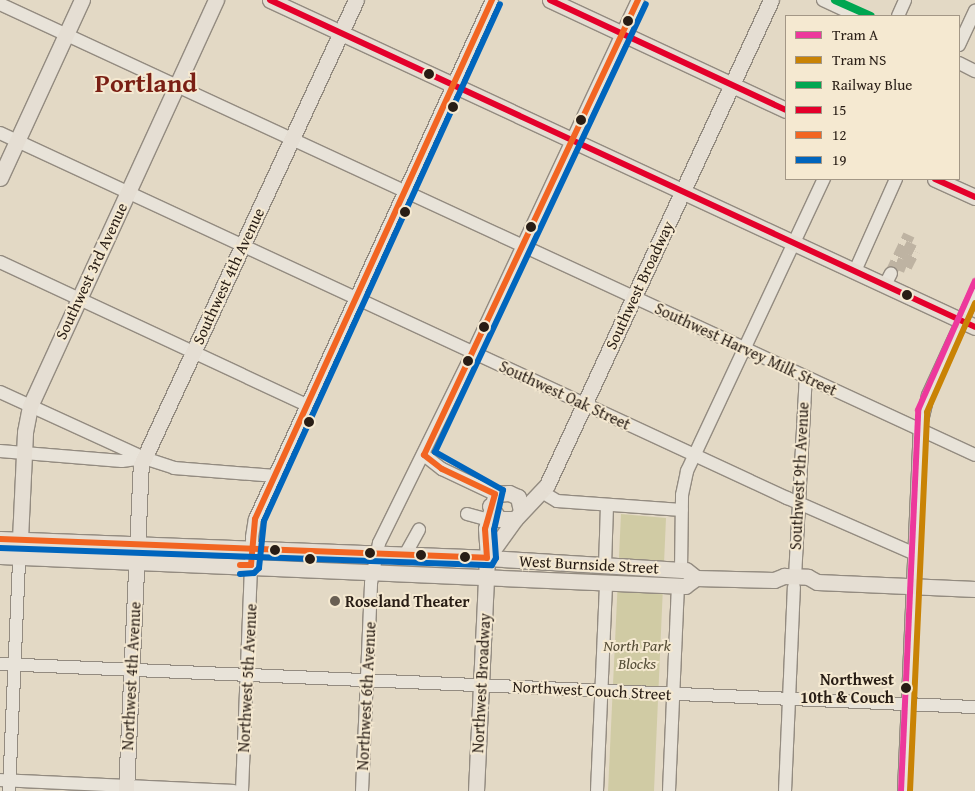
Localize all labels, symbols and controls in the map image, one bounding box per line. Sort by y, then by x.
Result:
legend [785,15,960,180]
unlabelled marker [623,16,633,26]
text: Tram A [832,24,878,45]
text: Tram NS [832,49,886,70]
district label: Portland [95,67,197,99]
unlabelled marker [424,69,434,79]
text: Railway Blue [832,74,912,95]
text: 15 [832,99,846,120]
unlabelled marker [448,102,458,112]
unlabelled marker [576,115,586,125]
text: 12 [832,124,846,145]
text: 19 [832,149,846,170]
street label: Southwest 3rd Avenue [51,200,131,342]
street label: Southwest 4th Avenue [188,205,268,347]
unlabelled marker [400,207,410,217]
street label: Southwest Broadway [601,218,677,352]
unlabelled marker [526,222,536,232]
unlabelled marker [902,290,912,300]
street label: Southwest Harvey Milk Street [652,298,840,400]
unlabelled marker [479,322,489,332]
unlabelled marker [463,356,473,366]
street label: Southwest Oak Street [496,356,634,434]
street label: Southwest 9th Avenue [786,401,812,551]
unlabelled marker [304,417,314,427]
unlabelled marker [270,545,280,555]
unlabelled marker [365,548,375,558]
unlabelled marker [416,550,426,560]
street label: West Burnside Street [518,551,660,577]
unlabelled marker [460,552,470,562]
unlabelled marker [305,554,315,564]
place label: Roseland Theater [345,591,470,611]
marker: Roseland Theater [329,595,341,607]
street label: Northwest 4th Avenue [118,601,144,751]
street label: Northwest 5th Avenue [234,603,260,753]
street label: Northwest Broadway [468,612,494,754]
street label: Northwest 6th Avenue [353,621,379,771]
park label: North Park Blocks [603,635,671,673]
place label: Northwest 10th & Couch [800,669,894,707]
street label: Northwest Couch Street [512,676,672,704]
marker: Northwest 10th & Couch [897,679,915,697]

